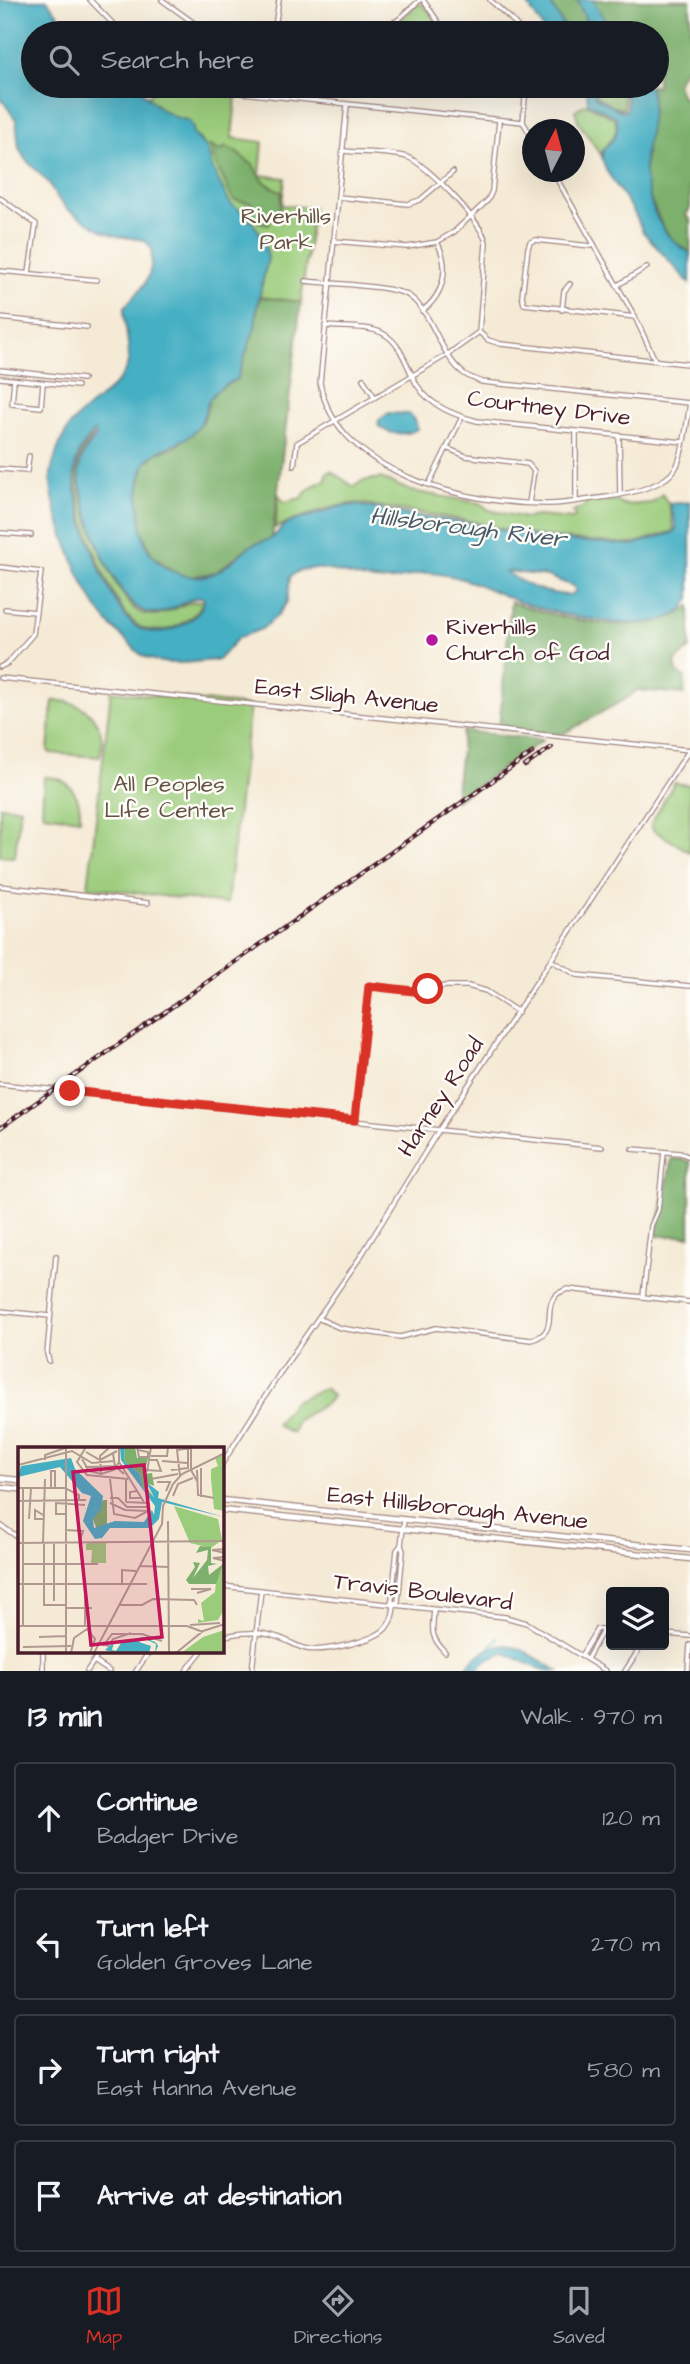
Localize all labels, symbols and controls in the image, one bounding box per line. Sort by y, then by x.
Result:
search box [21,21,669,98]
icon: search [45,41,83,79]
text: Search here [101,42,254,78]
north arrow [522,119,585,182]
park label: Riverhills Park [241,200,331,258]
street label: Courtney Drive [465,382,632,435]
water label: Hillsborough River [368,499,571,558]
place label: Riverhills Church of God [446,611,610,669]
marker: Riverhills Church of God [424,632,440,648]
street label: East Sligh Avenue [254,670,440,723]
park label: All Peoples LIfe Center [104,768,234,826]
route start [412,973,443,1004]
street label: Harney Road [390,1031,493,1164]
route end [54,1075,85,1106]
inset map [18,1447,224,1654]
street label: East Hillsborough Avenue [326,1478,590,1539]
street label: Travis Boulevard [332,1565,514,1619]
map controls [606,1587,669,1650]
button: layers [606,1587,669,1650]
text: 13 min [28,1696,102,1738]
text: Walk · 970 m [520,1701,662,1733]
text: Continue [97,1784,198,1820]
icon: ahead [30,1799,68,1837]
text: 120 m [602,1802,660,1834]
text: Badger Drive [97,1820,239,1852]
text: Turn left [97,1910,208,1946]
icon: left [30,1925,68,1963]
text: 270 m [591,1928,660,1960]
text: Golden Groves Lane [97,1946,313,1978]
text: Turn right [97,2036,219,2072]
icon: right [30,2051,68,2089]
text: 580 m [587,2054,660,2086]
text: East Hanna Avenue [97,2072,297,2104]
icon: arrive [30,2177,68,2215]
text: Arrive at destination [97,2178,342,2214]
tab: Map [85,2282,123,2351]
tab: Directions [294,2282,382,2351]
tab: Saved [553,2282,605,2351]

